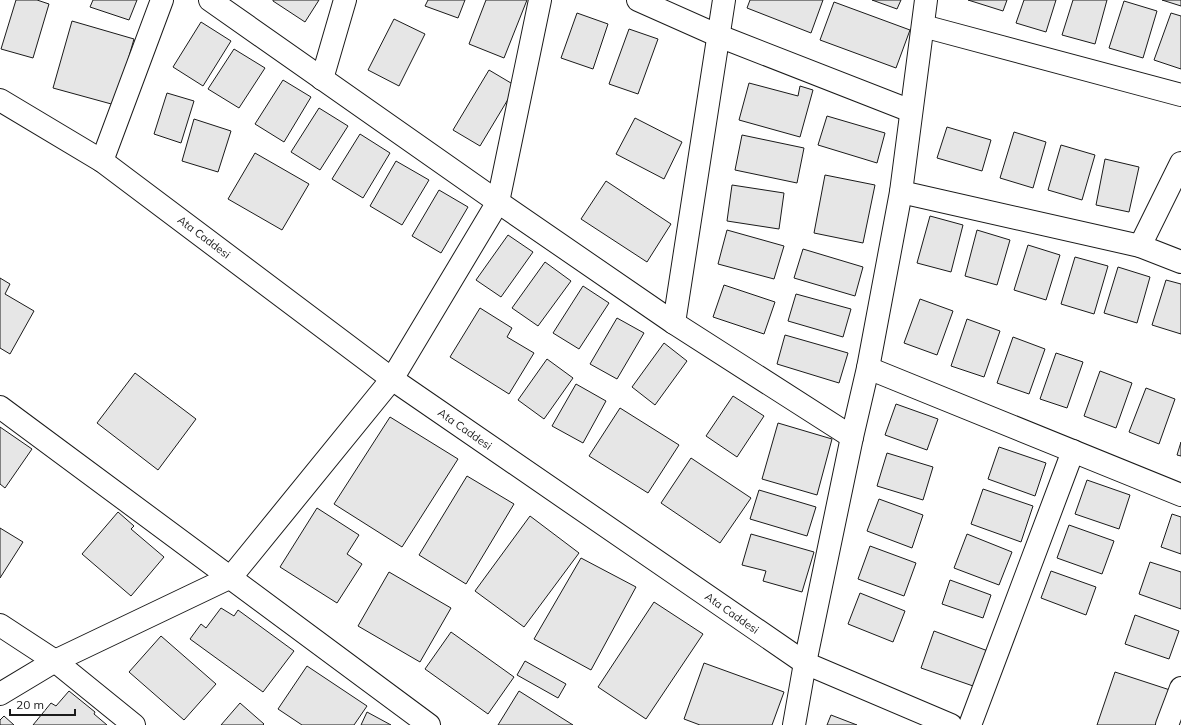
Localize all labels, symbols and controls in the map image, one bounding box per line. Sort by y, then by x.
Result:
street label: Ata Caddesi [175,213,233,261]
street label: Ata Caddesi [435,405,495,453]
street label: Ata Caddesi [702,589,762,637]
scale bar [10,691,75,717]
text: 20 m [16,697,44,712]

